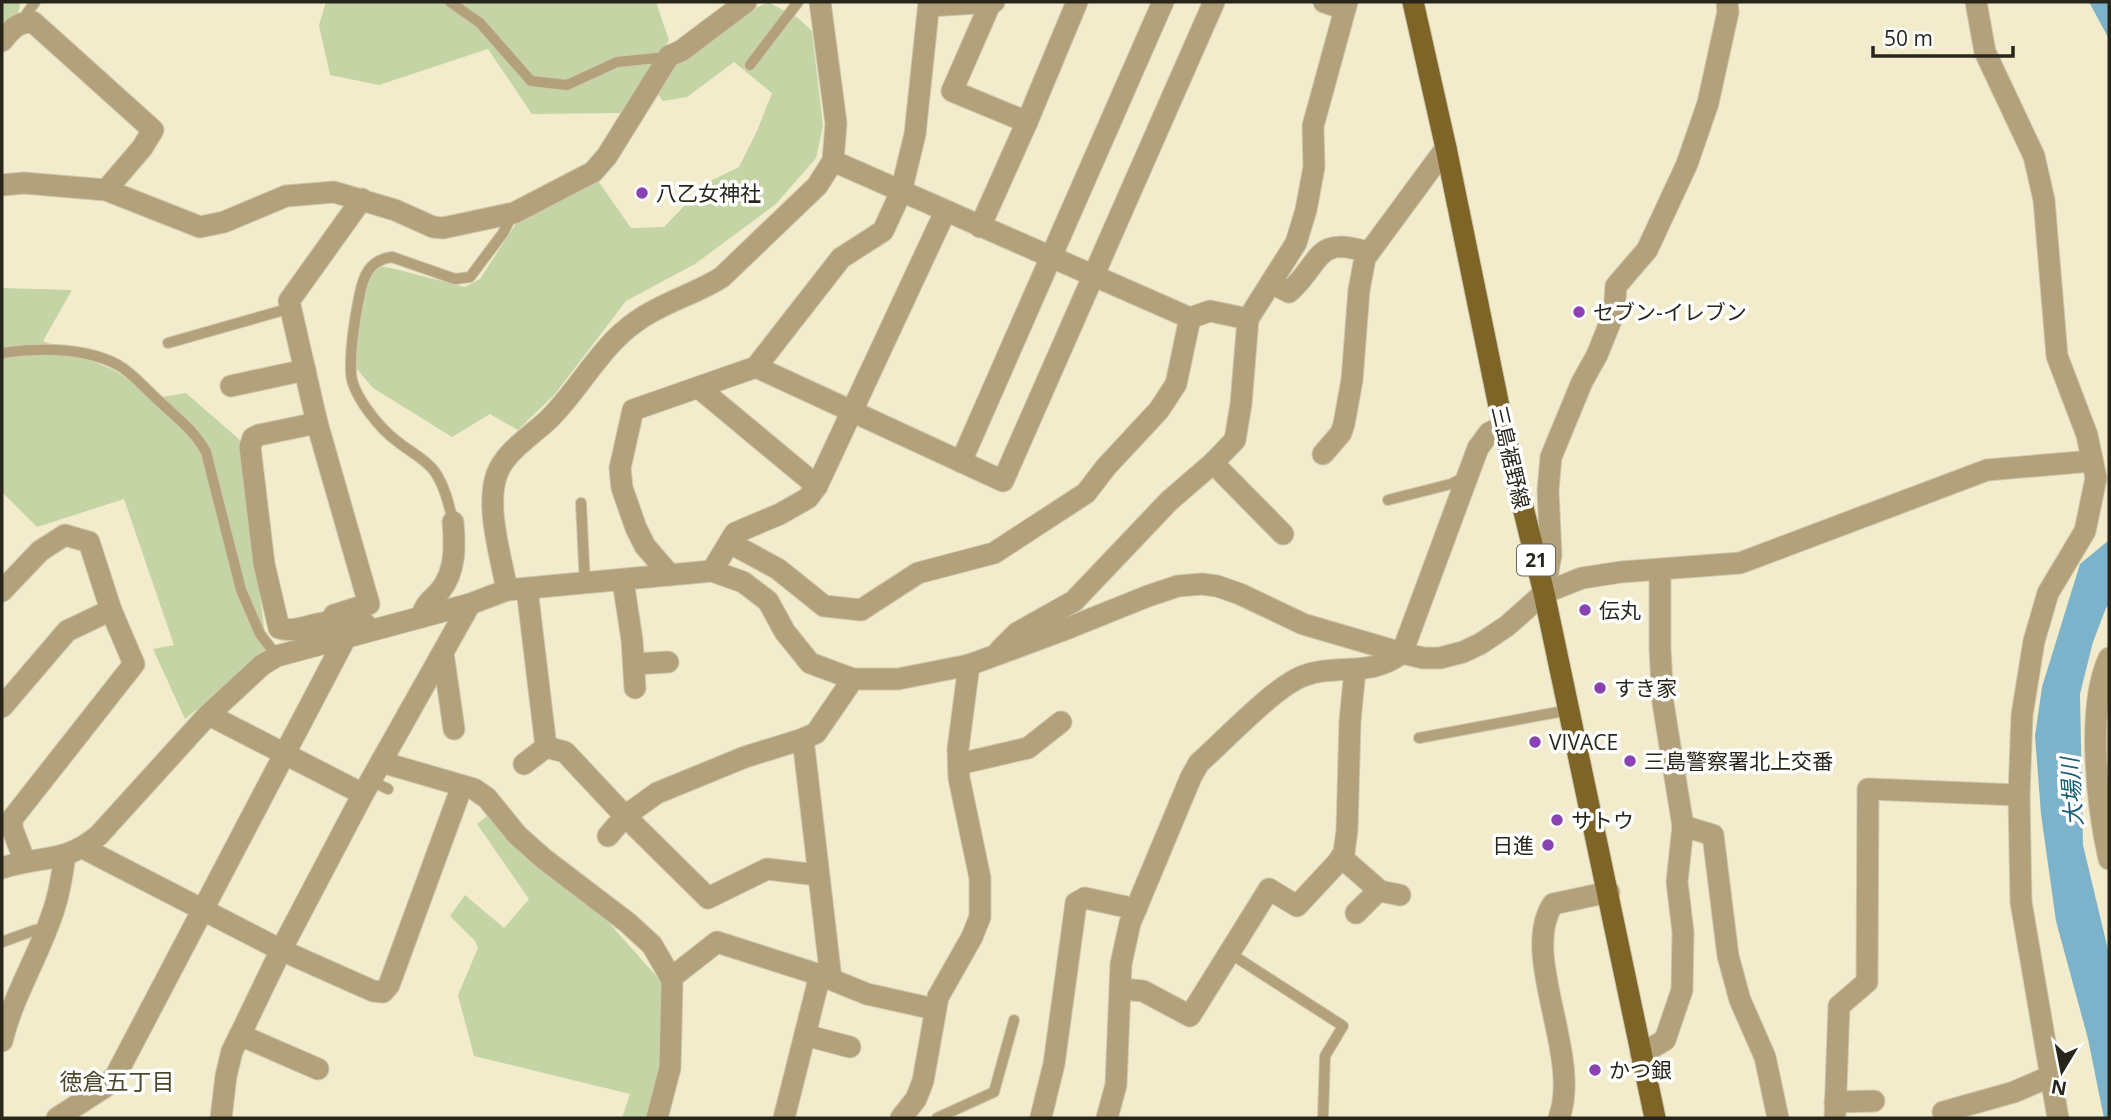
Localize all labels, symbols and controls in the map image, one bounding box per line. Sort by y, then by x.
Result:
scale bar [1873,14,2013,58]
text: 50 m [1884,24,1933,52]
place label: 八乙女神社 [656,179,761,207]
marker: 八乙女神社 [634,185,650,201]
place label: セブン-イレブン [1593,298,1747,326]
marker: セブン-イレブン [1571,304,1587,320]
street label: 三島裾野線 [1486,403,1536,511]
road number: 21 [1517,544,1555,576]
place label: 伝丸 [1599,596,1641,624]
marker: 伝丸 [1577,602,1593,618]
place label: すき家 [1614,674,1677,702]
marker: すき家 [1592,680,1608,696]
place label: VIVACE [1549,728,1618,756]
marker: VIVACE [1527,734,1543,750]
place label: 三島警察署北上交番 [1644,747,1833,775]
marker: 三島警察署北上交番 [1622,753,1638,769]
water label: 大場川 [2052,753,2089,828]
place label: サトウ [1571,806,1634,834]
marker: サトウ [1549,812,1565,828]
place label: 日進 [1492,831,1534,859]
marker: 日進 [1540,837,1556,853]
north arrow [2027,1036,2097,1106]
place label: かつ銀 [1609,1056,1672,1084]
marker: かつ銀 [1587,1062,1603,1078]
district label: 徳倉五丁目 [60,1065,175,1097]
text: N [2049,1074,2069,1102]

